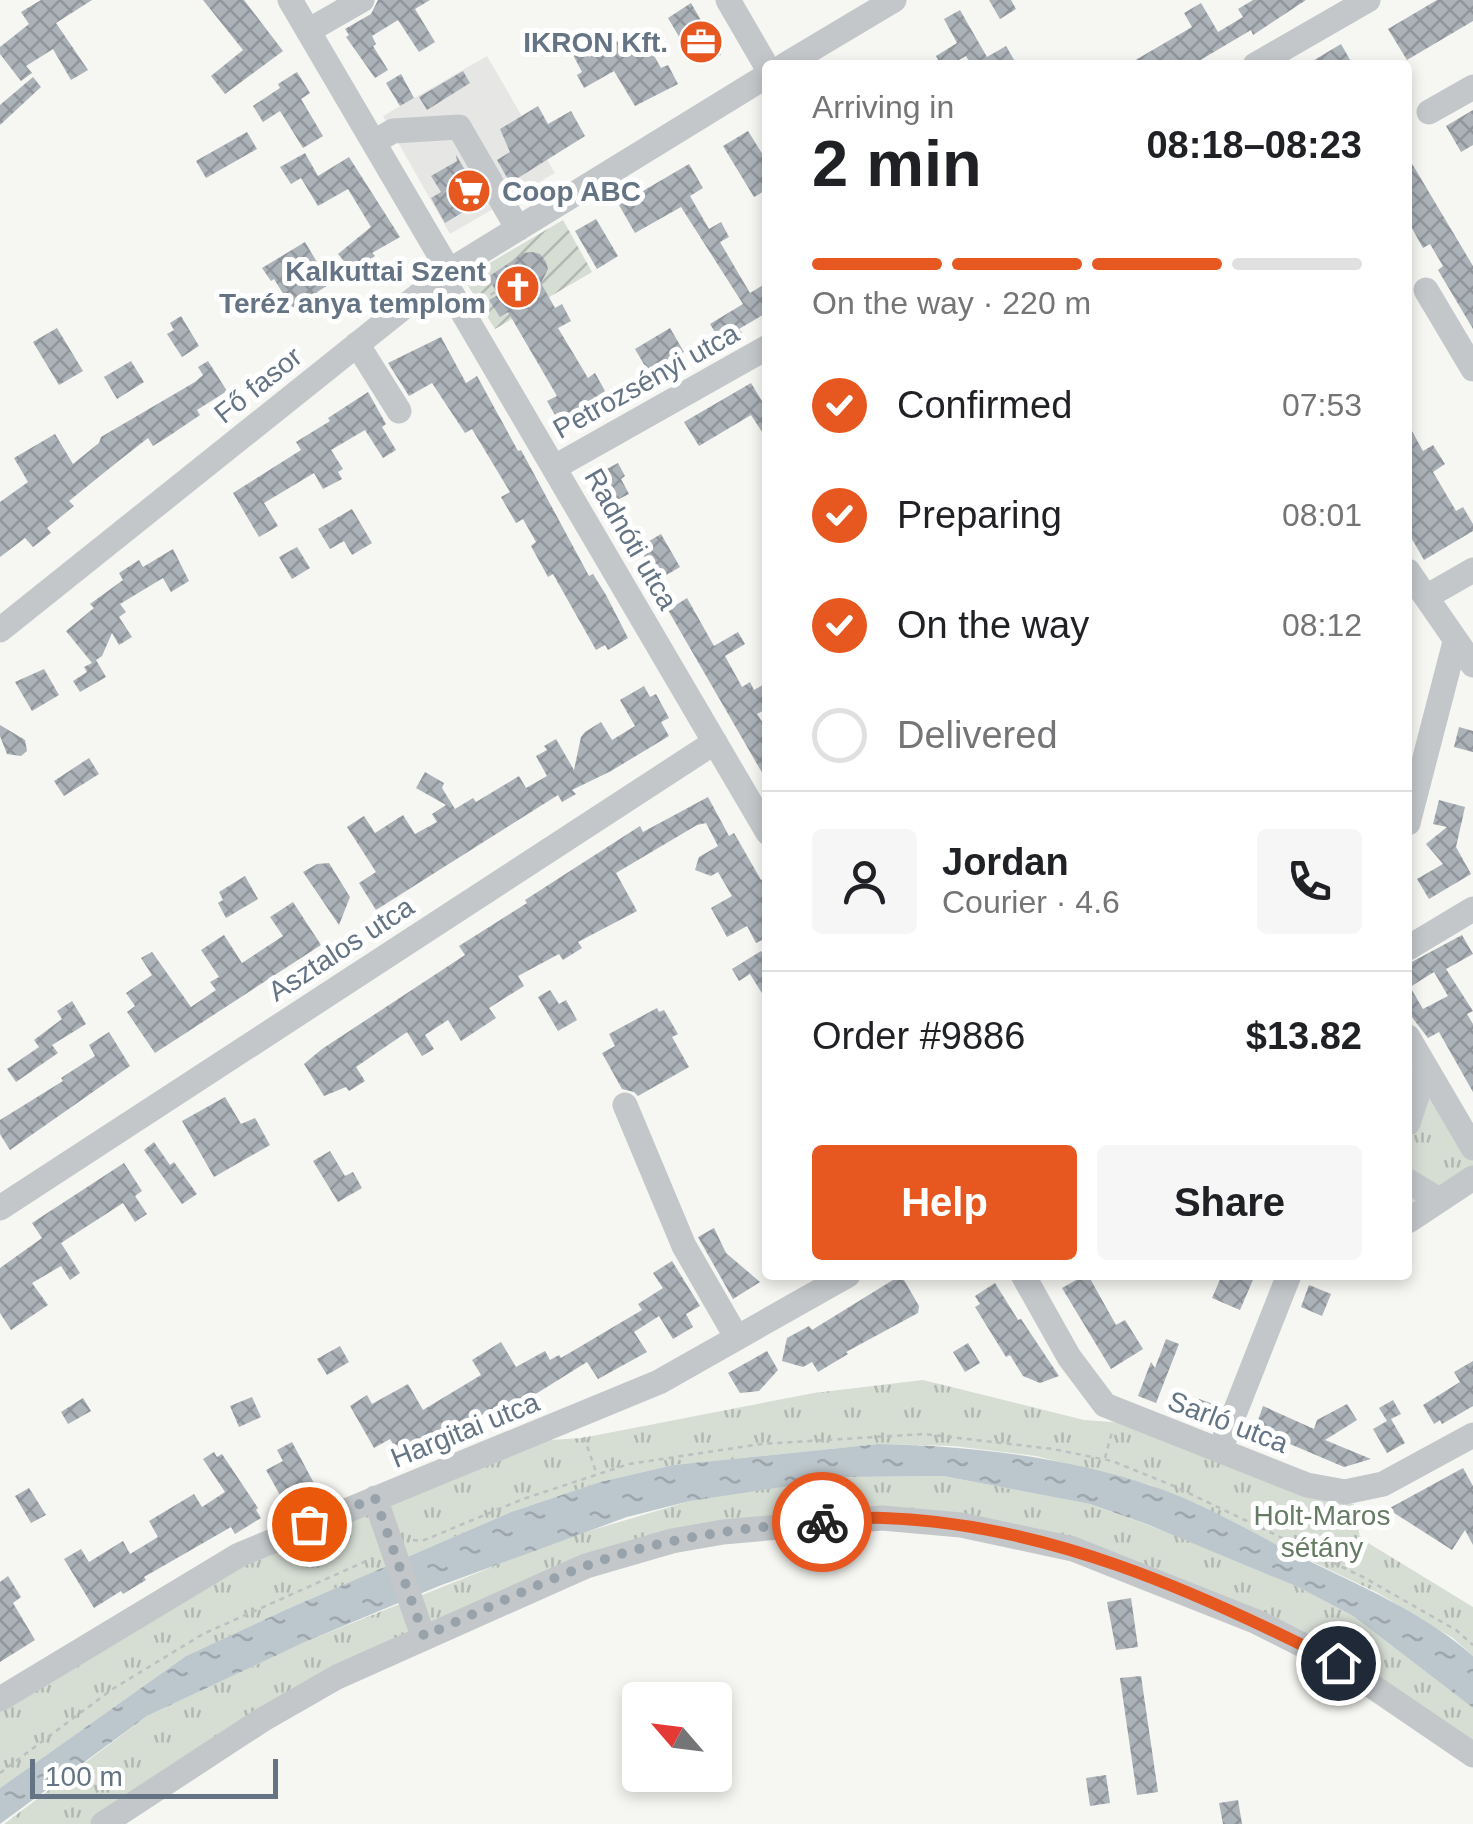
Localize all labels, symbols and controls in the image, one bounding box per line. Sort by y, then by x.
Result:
office icon: IKRON Kft. [678,19,724,65]
place label: IKRON Kft. [523,27,668,58]
text: Arriving in [812,89,954,125]
text: 08:18–08:23 [1146,124,1362,166]
text: 2 min [812,127,982,200]
supermarket icon: Coop ABC [446,168,492,214]
place label: Coop ABC [502,176,641,207]
place label: Kalkuttai Szent Teréz anya templom [219,256,486,319]
church icon: Kalkuttai Szent Teréz anya templom [495,264,541,310]
text: On the way · 220 m [812,285,1091,321]
street label: Petrozsényi utca [548,317,744,445]
street label: Fő fasor [208,341,308,429]
icon: check [812,378,867,433]
text: Confirmed [897,384,1072,426]
text: 07:53 [1282,387,1362,423]
street label: Radnóti utca [578,463,684,615]
icon: check [812,488,867,543]
text: Preparing [897,494,1062,536]
text: 08:01 [1282,497,1362,533]
icon: check [812,598,867,653]
text: On the way [897,604,1089,646]
text: 08:12 [1282,607,1362,643]
text: Delivered [897,714,1058,756]
button: person [812,829,917,934]
button: phone [1257,829,1362,934]
text: Jordan [942,841,1069,883]
text: Courier · 4.6 [942,884,1120,920]
street label: Asztalos utca [263,890,420,1007]
text: Order #9886 [812,1015,1025,1057]
text: $13.82 [1246,1015,1362,1057]
button: Help [812,1145,1077,1260]
button: Share [1097,1145,1362,1260]
street label: Sarló utca [1164,1385,1293,1459]
street label: Hargitai utca [386,1386,544,1474]
courier [772,1472,872,1572]
pin [267,1482,352,1567]
icon: bike [795,1495,850,1550]
icon: bag [282,1497,337,1552]
park label: Holt-Maros sétány [1254,1500,1390,1563]
pin [1296,1621,1381,1706]
icon: home [1311,1636,1366,1691]
north arrow [622,1682,732,1792]
map controls [622,1682,732,1792]
scale bar [30,1754,278,1798]
text: 100 m [45,1761,123,1792]

